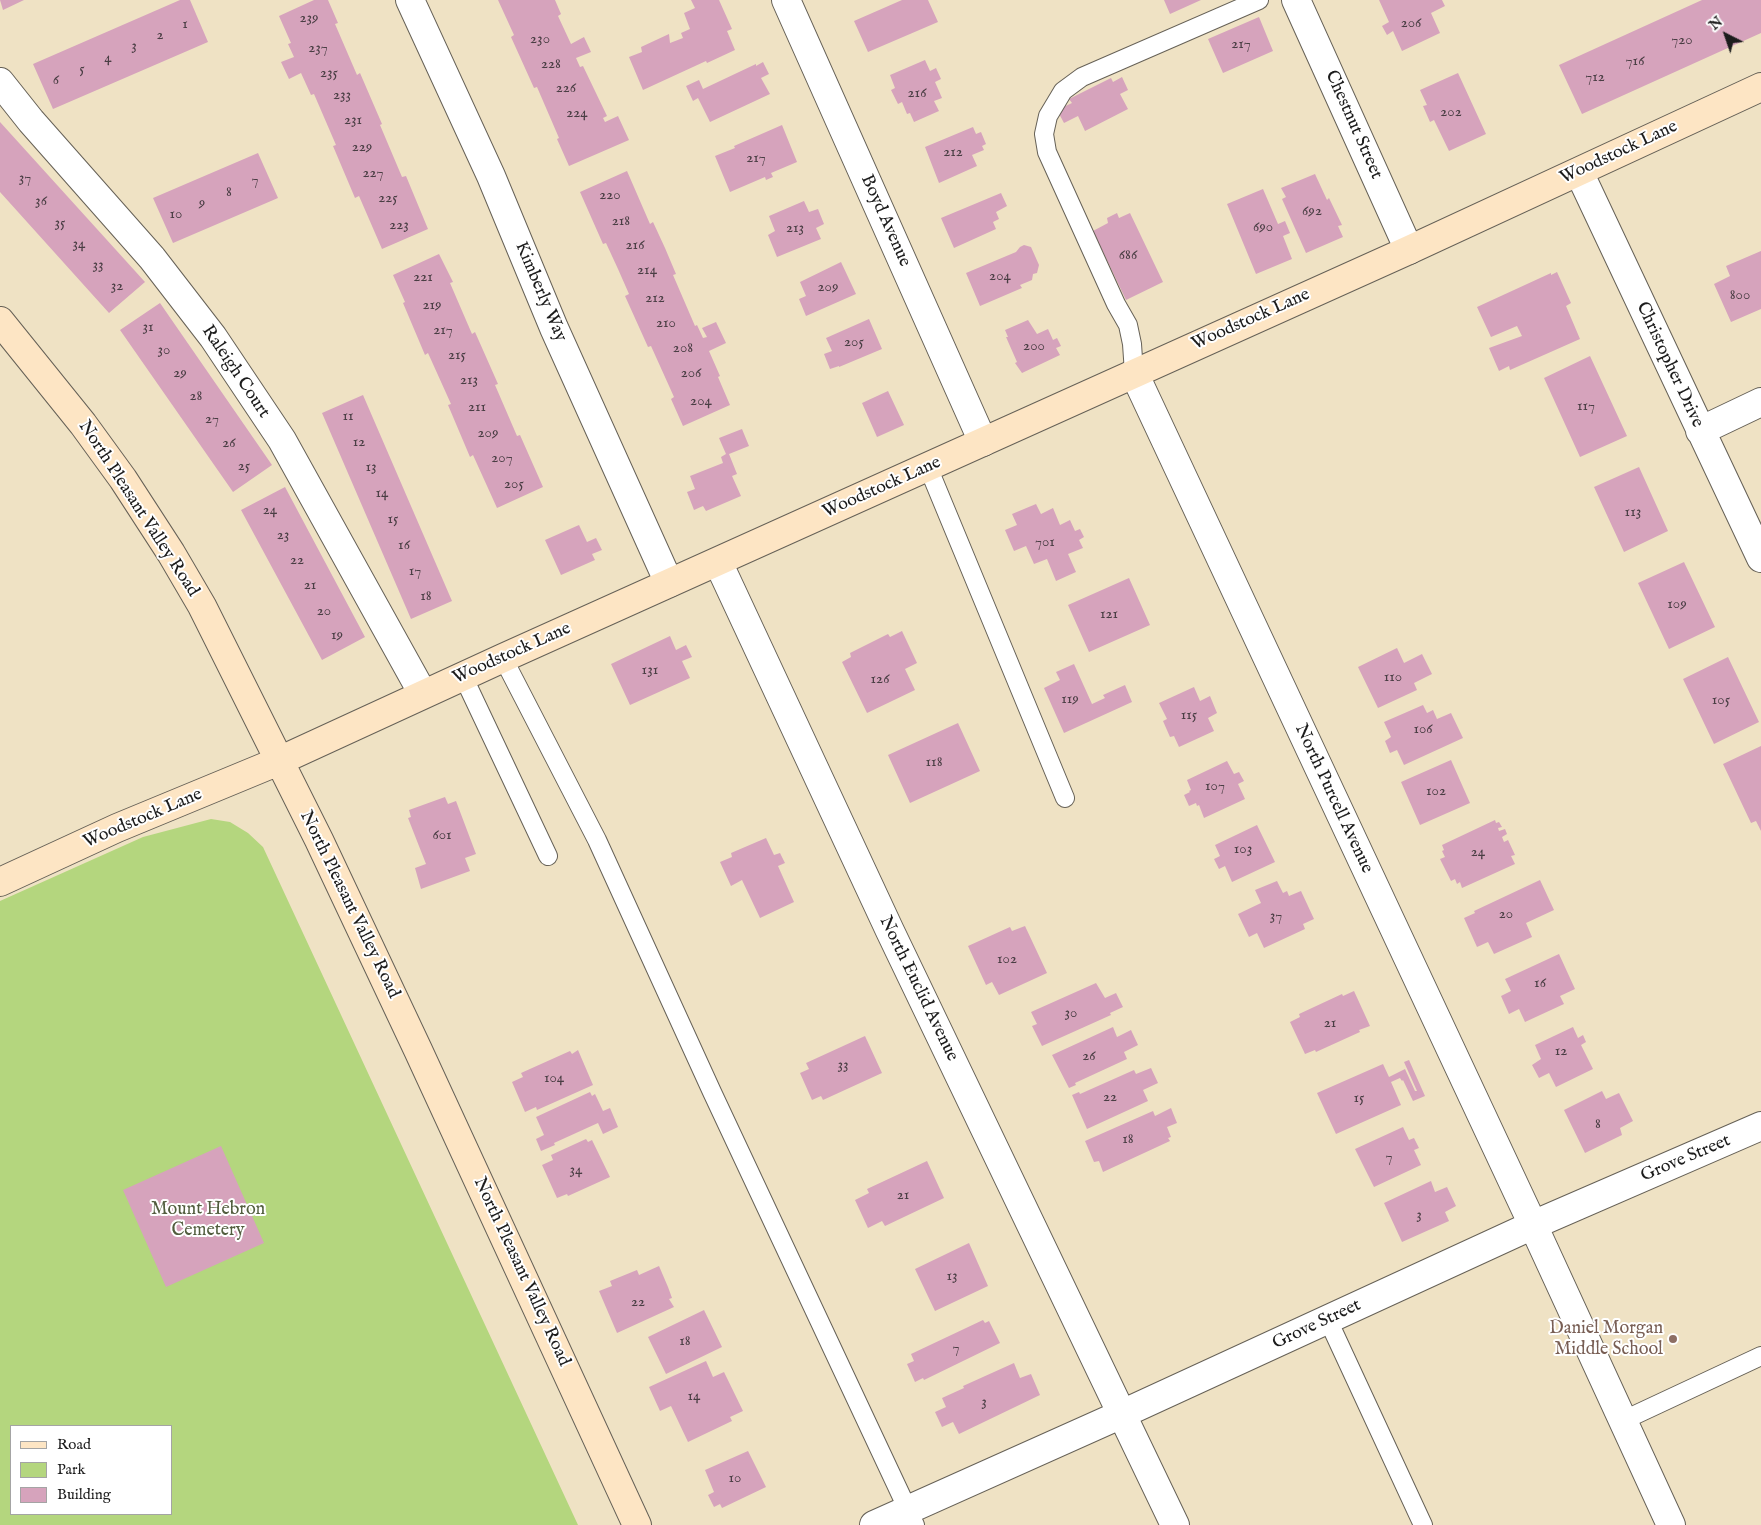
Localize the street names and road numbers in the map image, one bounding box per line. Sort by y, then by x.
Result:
street label: Chestnut Street [1319,67,1387,183]
street label: Woodstock Lane [1557,116,1681,190]
street label: Boyd Avenue [855,172,915,270]
street label: Kimberly Way [509,239,571,345]
street label: Woodstock Lane [1189,284,1313,356]
street label: Christopher Drive [1630,299,1708,431]
street label: Raleigh Court [196,322,274,422]
street label: North Pleasant Valley Road [73,417,203,601]
street label: Woodstock Lane [820,452,944,524]
street label: Woodstock Lane [450,618,574,690]
street label: North Purcell Avenue [1289,721,1377,877]
street label: Woodstock Lane [80,784,206,854]
street label: North Pleasant Valley Road [294,808,404,1002]
street label: North Euclid Avenue [873,913,963,1065]
street label: Grove Street [1638,1130,1734,1188]
street label: North Pleasant Valley Road [468,1174,574,1370]
street label: Grove Street [1269,1295,1365,1355]

